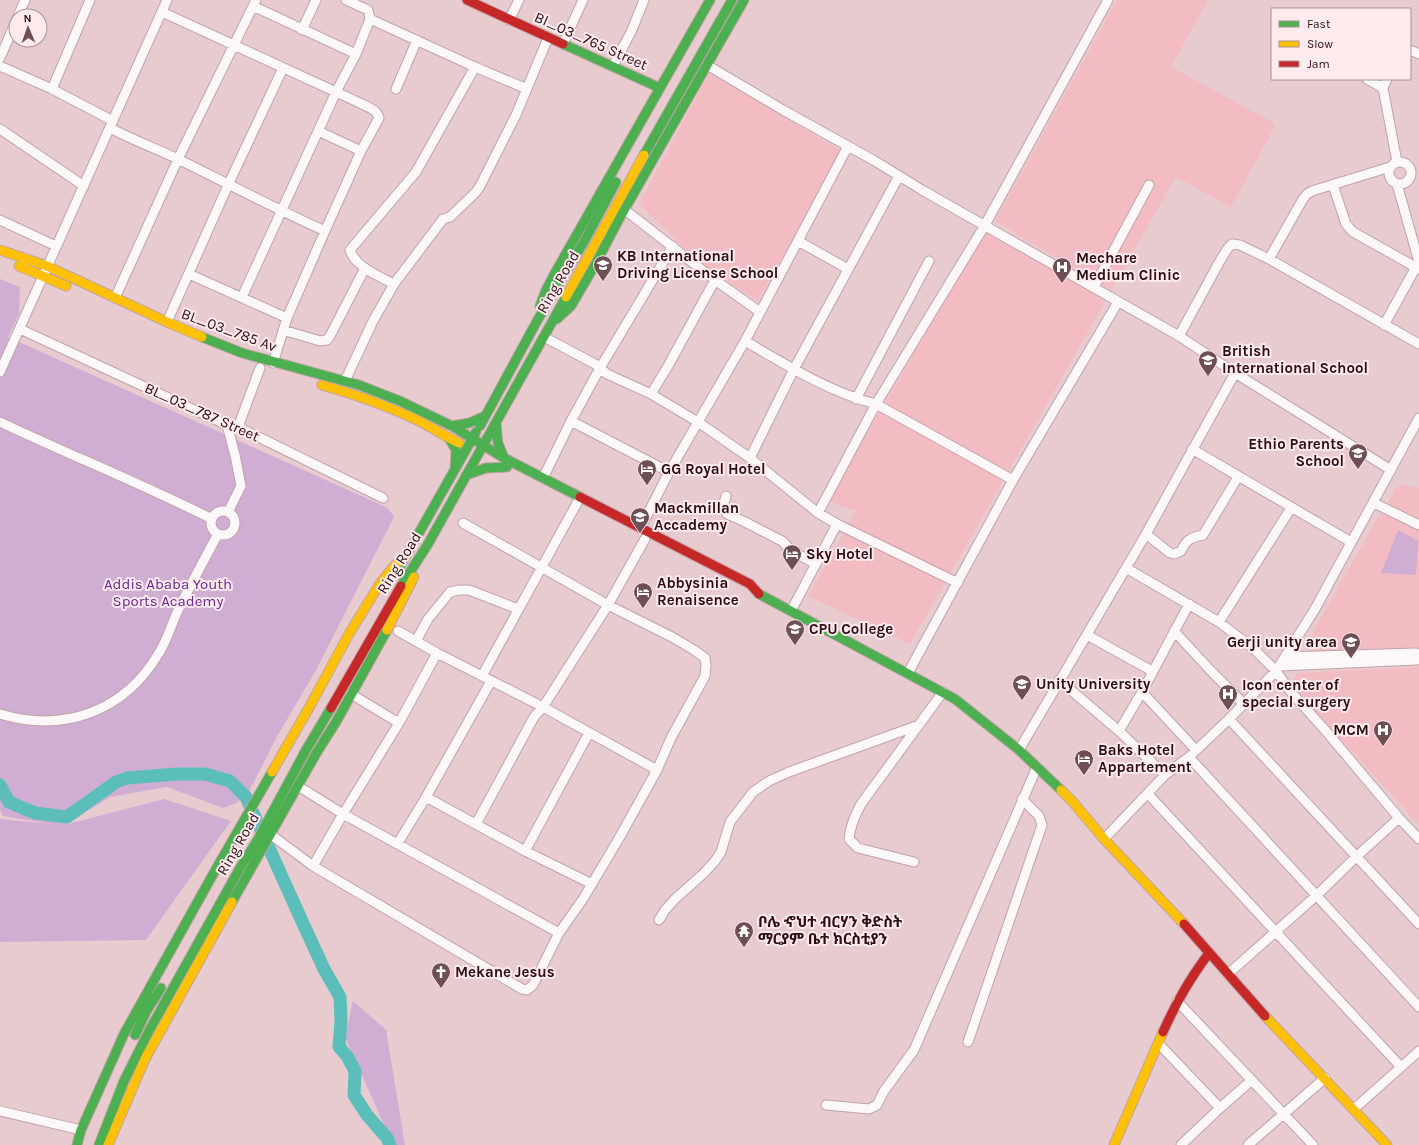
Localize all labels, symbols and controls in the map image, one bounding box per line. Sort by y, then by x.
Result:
north arrow [8,8,48,48]
street label: Bl_03_765 Street [532,8,651,74]
legend [1271,8,1411,80]
text: N [23,12,32,25]
text: Fast [1307,17,1331,31]
text: Slow [1307,37,1333,51]
text: Jam [1307,57,1330,71]
place label: KB International Driving License School [617,247,778,282]
street label: Ring Road [533,248,583,316]
place label: Mechare Medium Clinic [1076,249,1180,284]
school or university icon: KB International Driving License School [592,254,614,282]
hospital icon: Mechare Medium Clinic [1051,256,1073,284]
street label: BL_03_785 Av [179,304,279,356]
place label: British International School [1222,342,1368,377]
school or university icon: British International School [1197,349,1219,377]
street label: BL_03_787 Street [142,379,263,446]
place label: Ethio Parents School [1248,435,1344,470]
school or university icon: Ethio Parents School [1347,442,1369,470]
hotel icon: GG Royal Hotel [636,458,658,486]
place label: GG Royal Hotel [661,460,765,478]
place label: Mackmillan Accademy [654,499,739,534]
school or university icon: Mackmillan Accademy [629,506,651,534]
street label: Ring Road [373,529,425,597]
hotel icon: Sky Hotel [781,543,803,571]
place label: Sky Hotel [806,545,873,563]
place label: Abbysinia Renaisence [657,574,739,609]
park label: Addis Ababa Youth Sports Academy [104,575,232,610]
hotel icon: Abbysinia Renaisence [632,581,654,609]
school or university icon: CPU College [784,618,806,646]
place label: CPU College [809,620,893,638]
school or university icon: Gerji unity area [1340,631,1362,659]
place label: Gerji unity area [1227,633,1337,651]
school or university icon: Unity University [1011,673,1033,701]
place label: Unity University [1036,675,1151,693]
place label: Icon center of special surgery [1242,676,1351,711]
hospital icon: Icon center of special surgery [1217,683,1239,711]
hospital icon: MCM [1372,719,1394,747]
place label: MCM [1333,721,1369,739]
place label: Baks Hotel Appartement [1098,741,1192,776]
hotel icon: Baks Hotel Appartement [1073,748,1095,776]
street label: Ring Road [213,810,263,878]
place label: ቦሌ ኆህተ ብርሃን ቅድስት ማርያም ቤተ ክርስቲያን [758,913,903,948]
temple icon: ቦሌ ኆህተ ብርሃን ቅድስት ማርያም ቤተ ክርስቲያን [733,920,755,948]
church icon: Mekane Jesus [430,961,452,989]
place label: Mekane Jesus [455,963,555,981]

